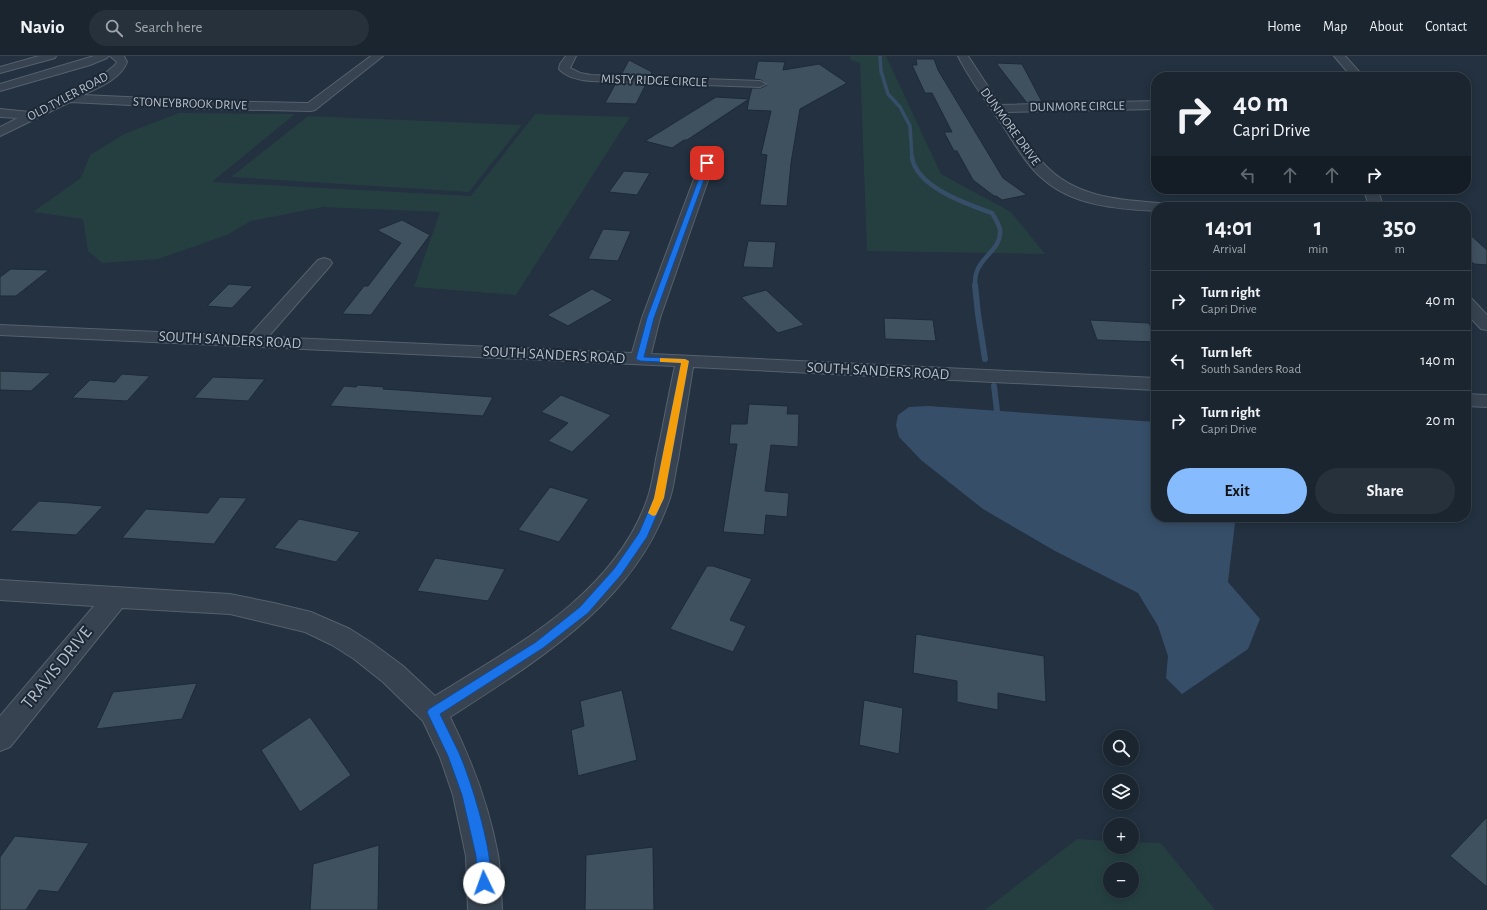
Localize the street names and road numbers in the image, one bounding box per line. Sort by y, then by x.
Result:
street label: OLD TYLER ROAD [25,70,111,124]
street label: MISTY RIDGE CIRCLE [601,73,707,89]
street label: DUNMORE DRIVE [978,86,1042,168]
street label: STONEYBROOK DRIVE [133,96,247,112]
street label: DUNMORE CIRCLE [1029,100,1125,114]
street label: SOUTH SANDERS ROAD [158,329,302,351]
street label: SOUTH SANDERS ROAD [482,344,626,366]
street label: SOUTH SANDERS ROAD [806,360,950,382]
street label: TRAVIS DRIVE [18,623,96,713]

